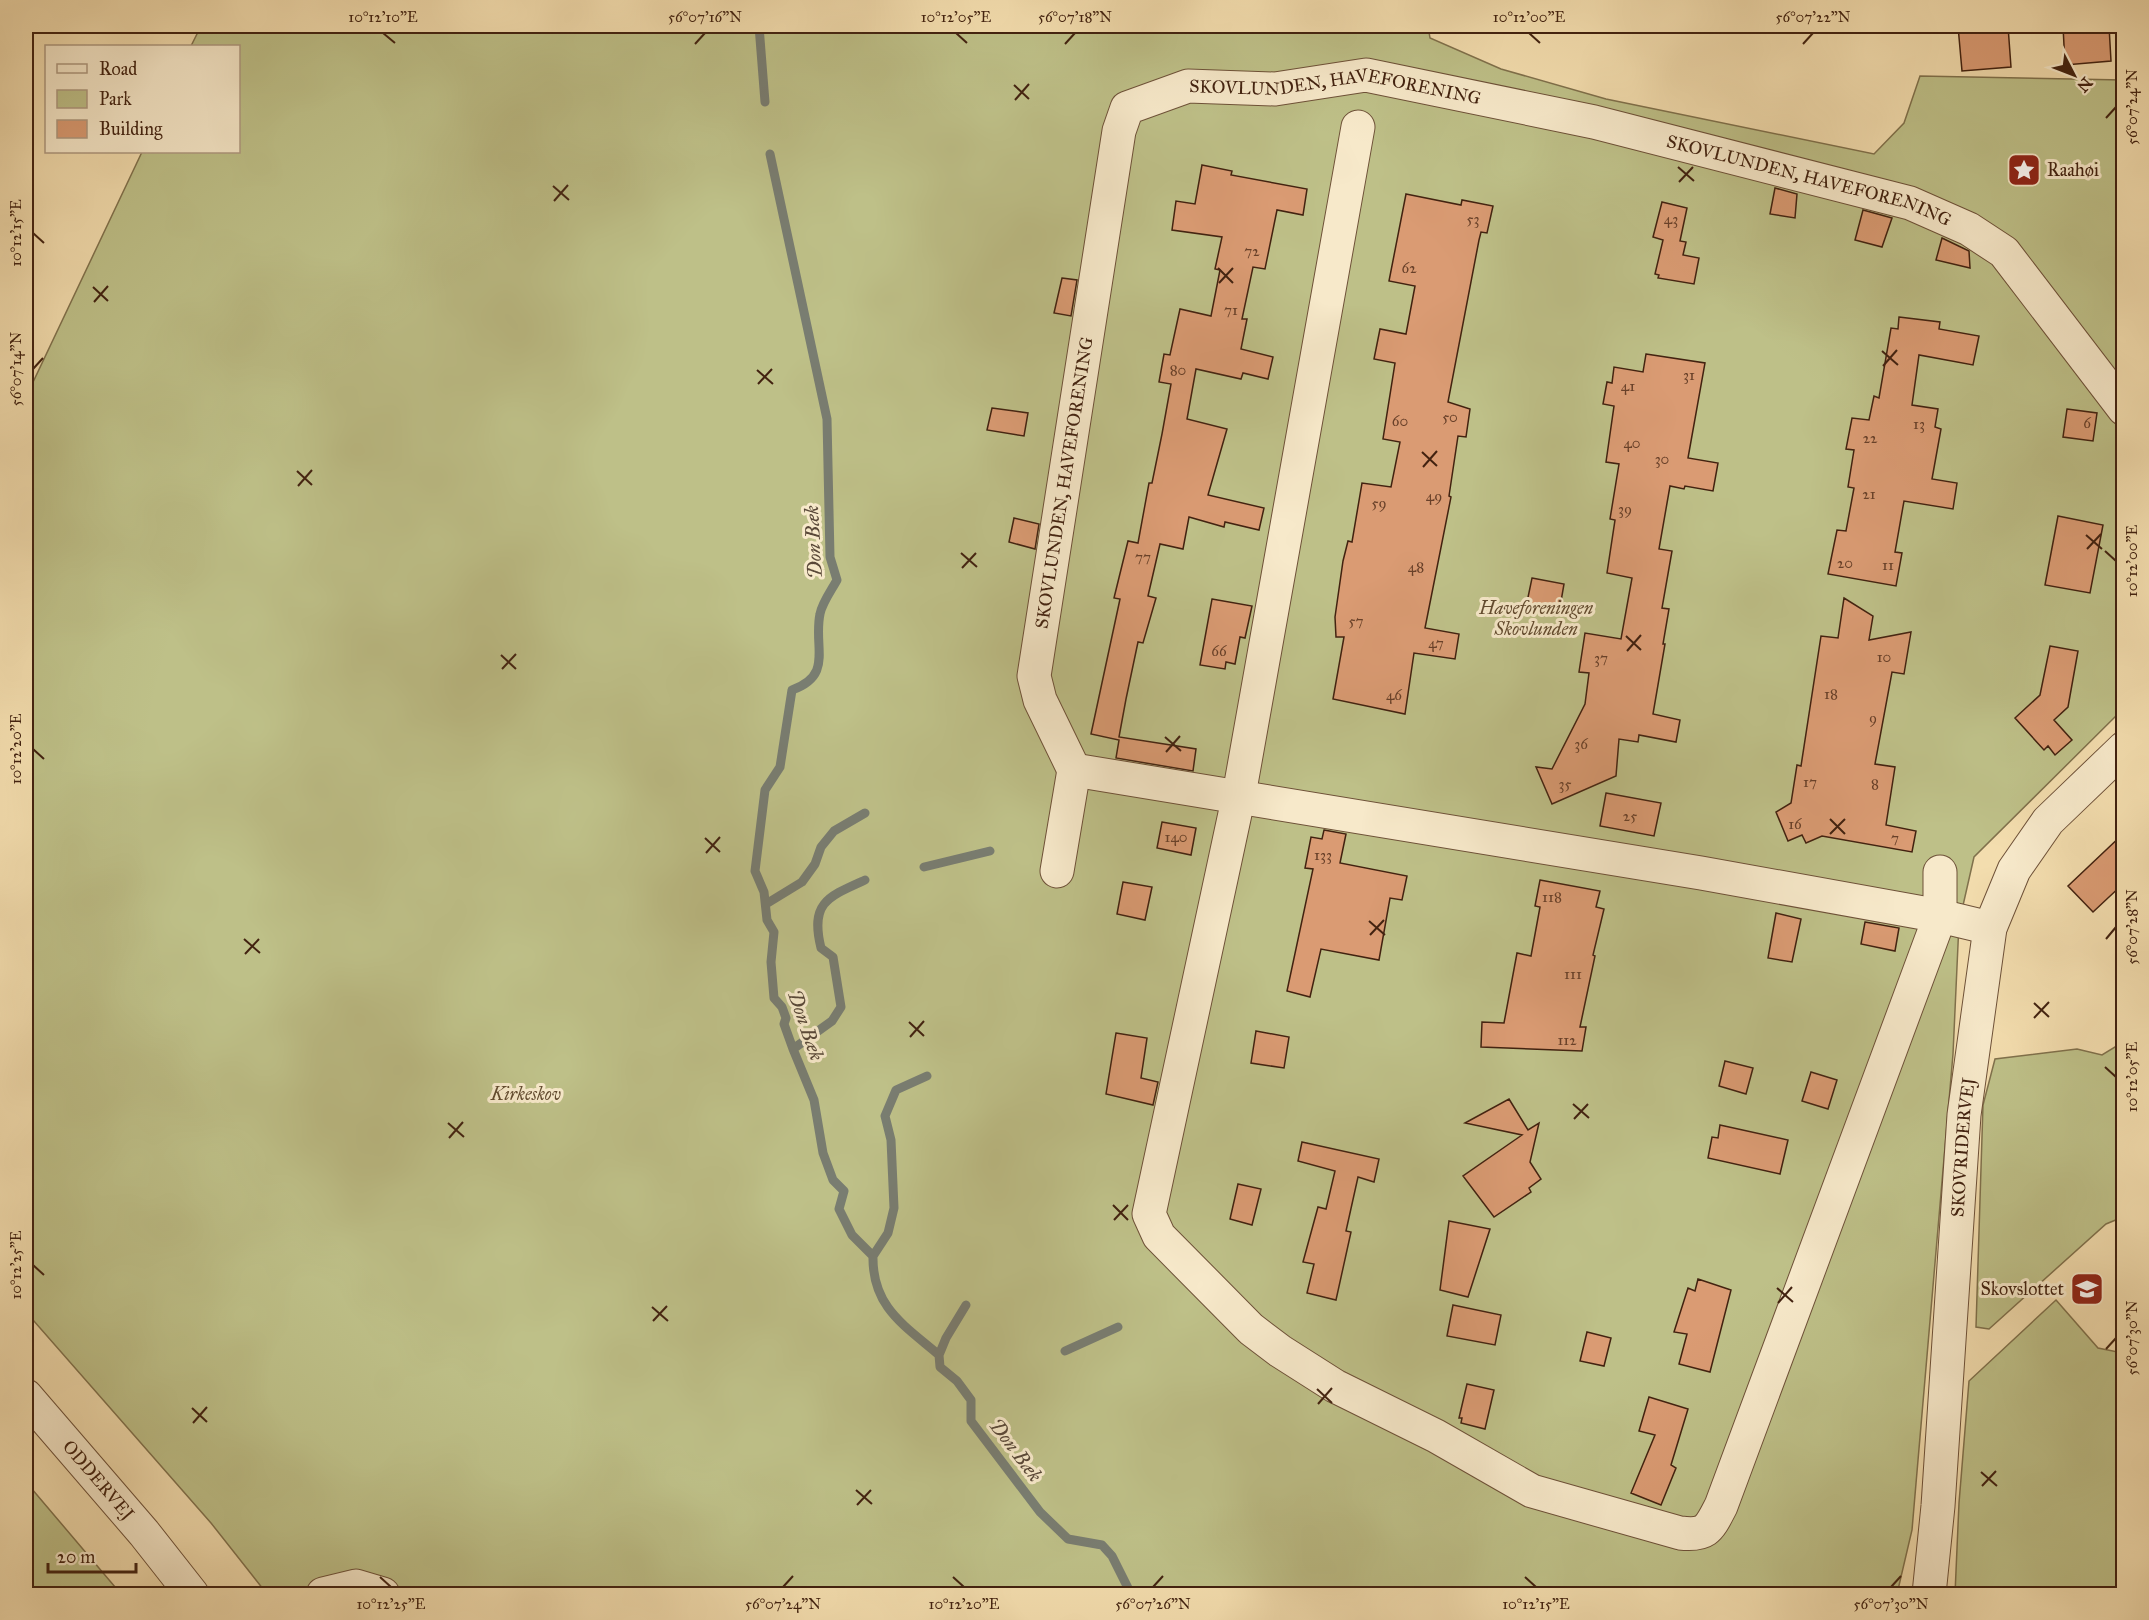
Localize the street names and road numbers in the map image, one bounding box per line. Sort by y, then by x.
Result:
street label: SKOVLUNDEN, HAVEFORENING [1189,64,1483,109]
street label: SKOVLUNDEN, HAVEFORENING [1664,130,1955,231]
street label: SKOVLUNDEN, HAVEFORENING [1031,335,1098,630]
street label: SKOVRIDERVEJ [1946,1076,1981,1218]
street label: ODDERVEJ [58,1436,139,1526]

